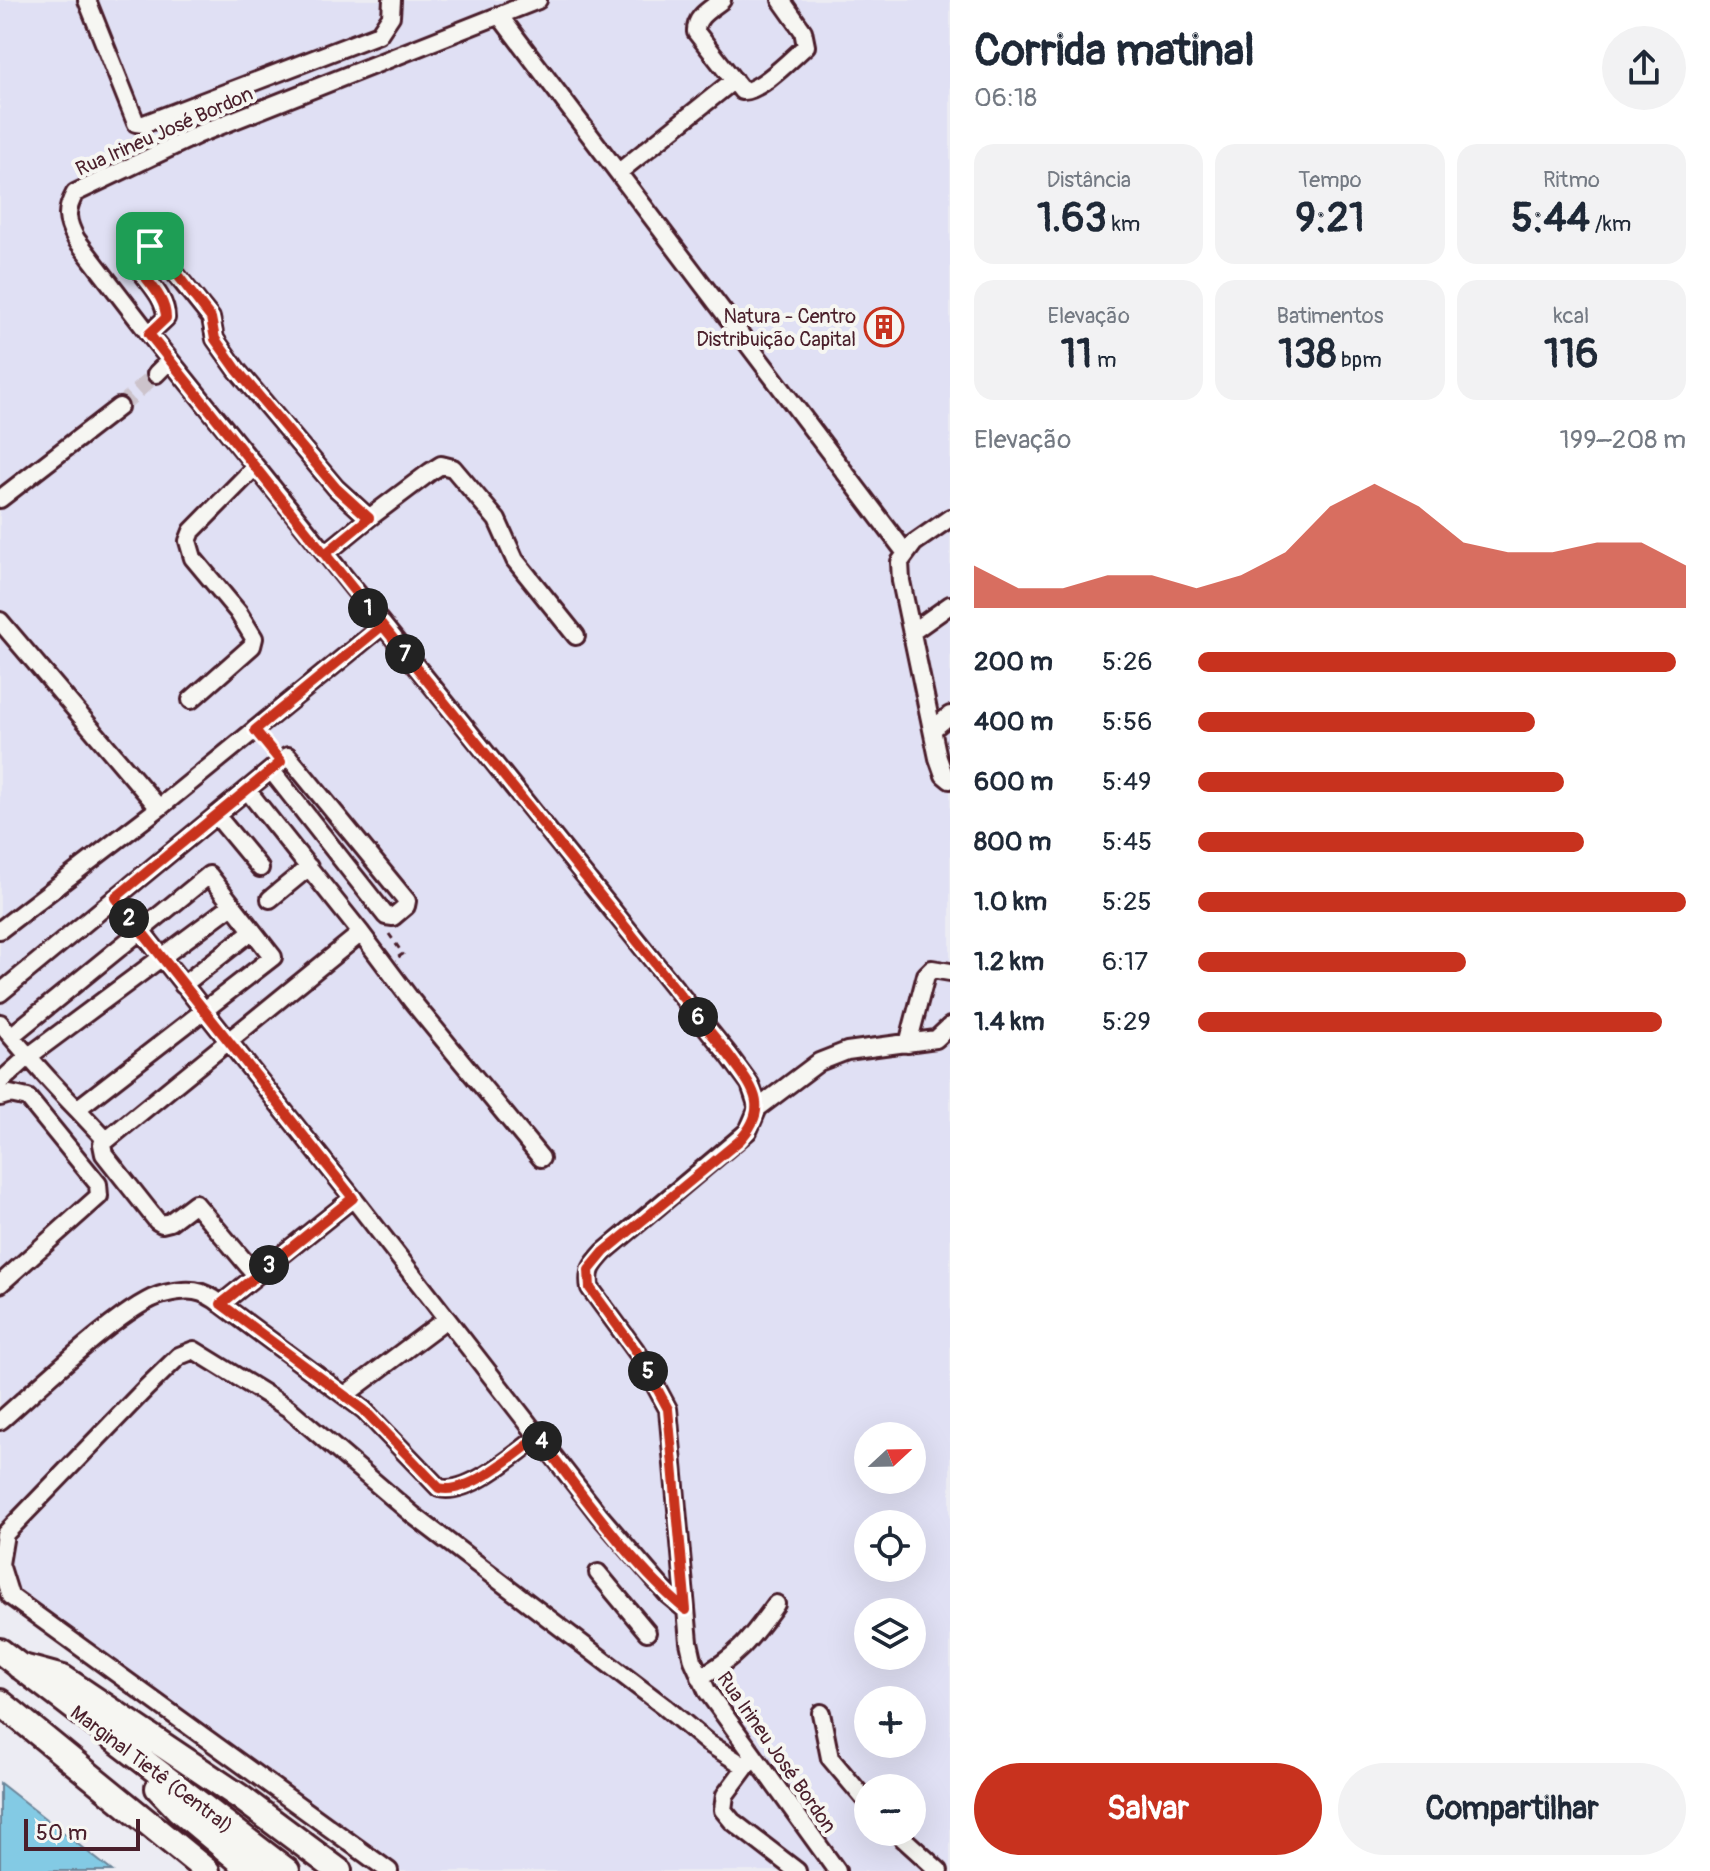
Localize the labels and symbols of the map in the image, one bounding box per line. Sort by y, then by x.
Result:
street label: Rua Irineu José Bordon [72,81,257,182]
pin [116,212,184,280]
place label: Natura - Centro Distribuição Capital [696,304,856,352]
building icon: Natura - Centro Distribuição Capital [863,306,905,348]
pin: 1 [348,588,388,628]
pin: 7 [385,634,425,674]
pin: 2 [109,898,149,938]
pin: 6 [678,997,718,1037]
pin: 3 [249,1245,289,1285]
pin: 5 [628,1351,668,1391]
pin: 4 [522,1421,562,1461]
north arrow [854,1422,926,1494]
street label: Rua Irineu José Bordon [711,1667,842,1838]
street label: Marginal Tietê (Central) [65,1700,238,1839]
scale bar [24,1815,140,1851]

